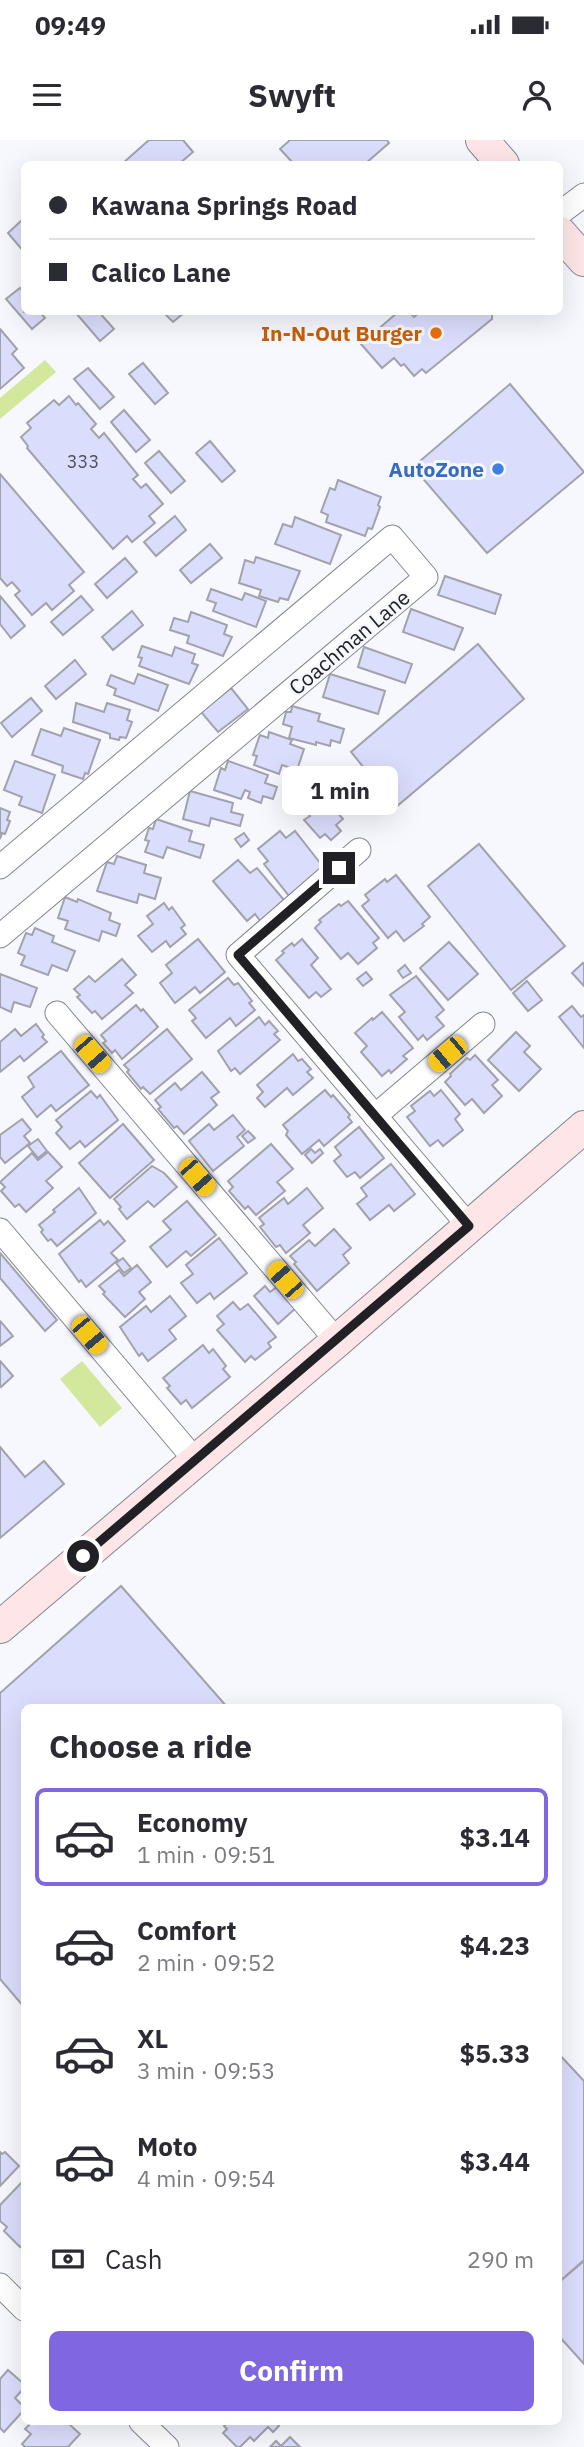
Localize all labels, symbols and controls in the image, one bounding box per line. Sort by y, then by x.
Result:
text: 09:49 [35,8,106,42]
text: Swyft [248,74,336,116]
icon: menu [28,76,66,114]
icon: person [518,76,556,114]
text: Kawana Springs Road [91,188,358,222]
text: Calico Lane [91,255,231,289]
place label: In-N-Out Burger [261,319,423,347]
marker: In-N-Out Burger [428,325,444,341]
house number: 333 [67,450,99,473]
place label: AutoZone [389,455,484,483]
marker: AutoZone [490,461,506,477]
street label: Coachman Lane [283,583,415,701]
callout: 1 min [281,766,397,816]
text: 1 min [310,775,370,805]
route end [323,852,355,884]
car [71,1031,114,1077]
car [425,1032,470,1076]
car [176,1154,219,1200]
car [264,1257,307,1303]
car [68,1312,111,1358]
route start [67,1540,99,1572]
text: Choose a ride [49,1725,252,1767]
text: Economy [137,1805,248,1839]
icon: car [53,1806,116,1869]
text: $3.14 [460,1820,530,1854]
text: 1 min · 09:51 [137,1839,275,1869]
text: Comfort [137,1913,236,1947]
icon: car [53,1914,116,1977]
text: $4.23 [460,1928,530,1962]
text: 2 min · 09:52 [137,1947,275,1977]
text: XL [137,2021,168,2055]
icon: car [53,2022,116,2085]
text: $5.33 [460,2036,530,2070]
text: 3 min · 09:53 [137,2055,275,2085]
text: Moto [137,2129,197,2163]
icon: car [53,2130,116,2193]
text: $3.44 [460,2144,530,2178]
text: 4 min · 09:54 [137,2163,275,2193]
icon: cash [49,2240,87,2278]
text: Cash [105,2242,162,2276]
text: 290 m [467,2244,534,2274]
button: Confirm [49,2331,534,2411]

